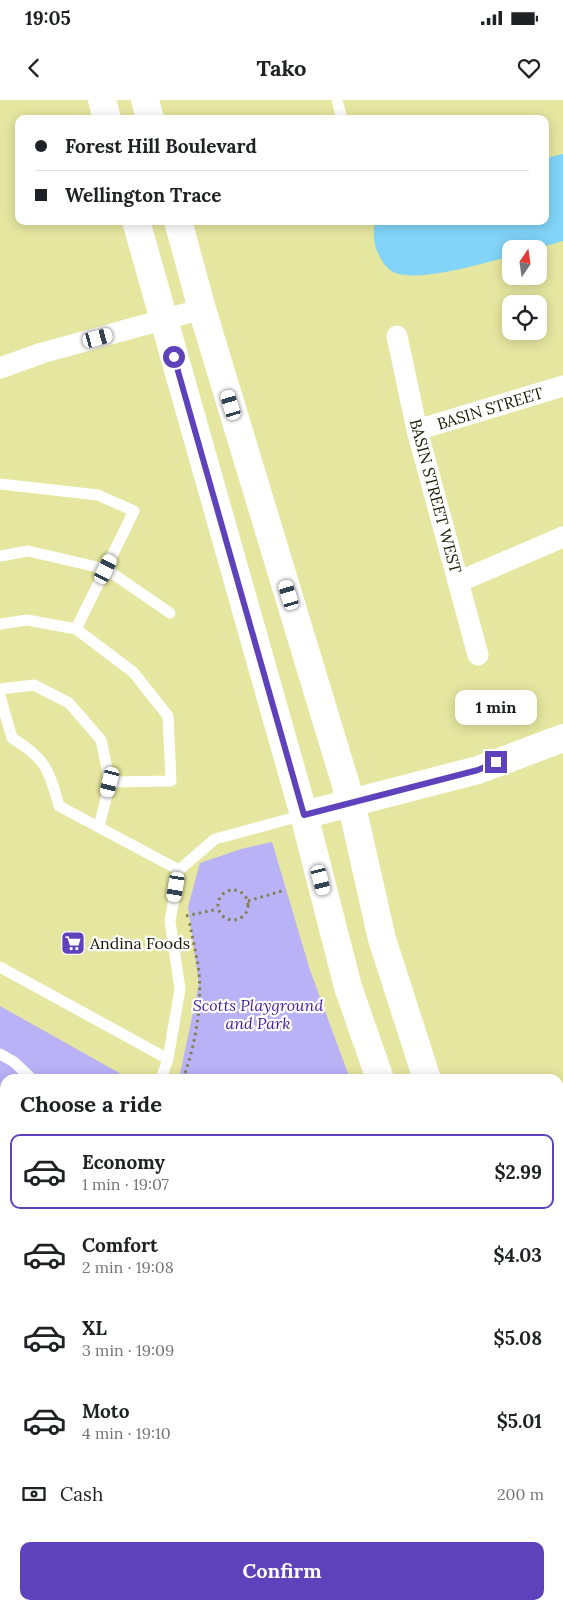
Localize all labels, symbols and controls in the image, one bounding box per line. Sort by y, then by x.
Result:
text: 19:05 [25,6,71,30]
icon: back [20,54,48,82]
text: Tako [256,54,307,82]
icon: heart [515,54,543,82]
text: Forest Hill Boulevard [65,134,257,158]
text: Wellington Trace [65,183,221,207]
north arrow [502,240,548,285]
map controls [502,240,547,340]
button: locate [502,295,547,340]
car [81,327,114,349]
route start [163,346,185,368]
street label: BASIN STREET [435,382,545,434]
car [219,388,242,422]
street label: BASIN STREET WEST [406,417,466,575]
car [92,552,119,586]
car [277,578,300,612]
callout: 1 min [455,690,537,724]
text: 1 min [476,697,516,717]
route end [485,751,507,773]
car [99,766,120,798]
car [310,864,331,896]
car [166,871,185,903]
supermarket icon: Andina Foods [60,930,86,956]
place label: Andina Foods [89,933,190,953]
park label: Scotts Playground and Park [193,995,323,1033]
text: Choose a ride [20,1090,162,1118]
icon: car [22,1149,67,1194]
text: Economy [82,1150,165,1174]
text: $2.99 [494,1160,542,1184]
text: 1 min · 19:07 [82,1174,169,1194]
icon: car [22,1232,67,1277]
text: Comfort [82,1233,158,1257]
text: $4.03 [494,1243,542,1267]
text: 2 min · 19:08 [82,1257,174,1277]
icon: car [22,1315,67,1360]
text: XL [82,1316,107,1340]
text: $5.08 [493,1326,542,1350]
text: 3 min · 19:09 [82,1340,174,1360]
icon: car [22,1398,67,1443]
text: Moto [82,1399,129,1423]
text: $5.01 [497,1409,542,1433]
text: 4 min · 19:10 [82,1423,171,1443]
icon: cash [20,1480,48,1508]
text: Cash [60,1482,103,1506]
text: 200 m [497,1484,544,1504]
button: Confirm [20,1542,544,1600]

